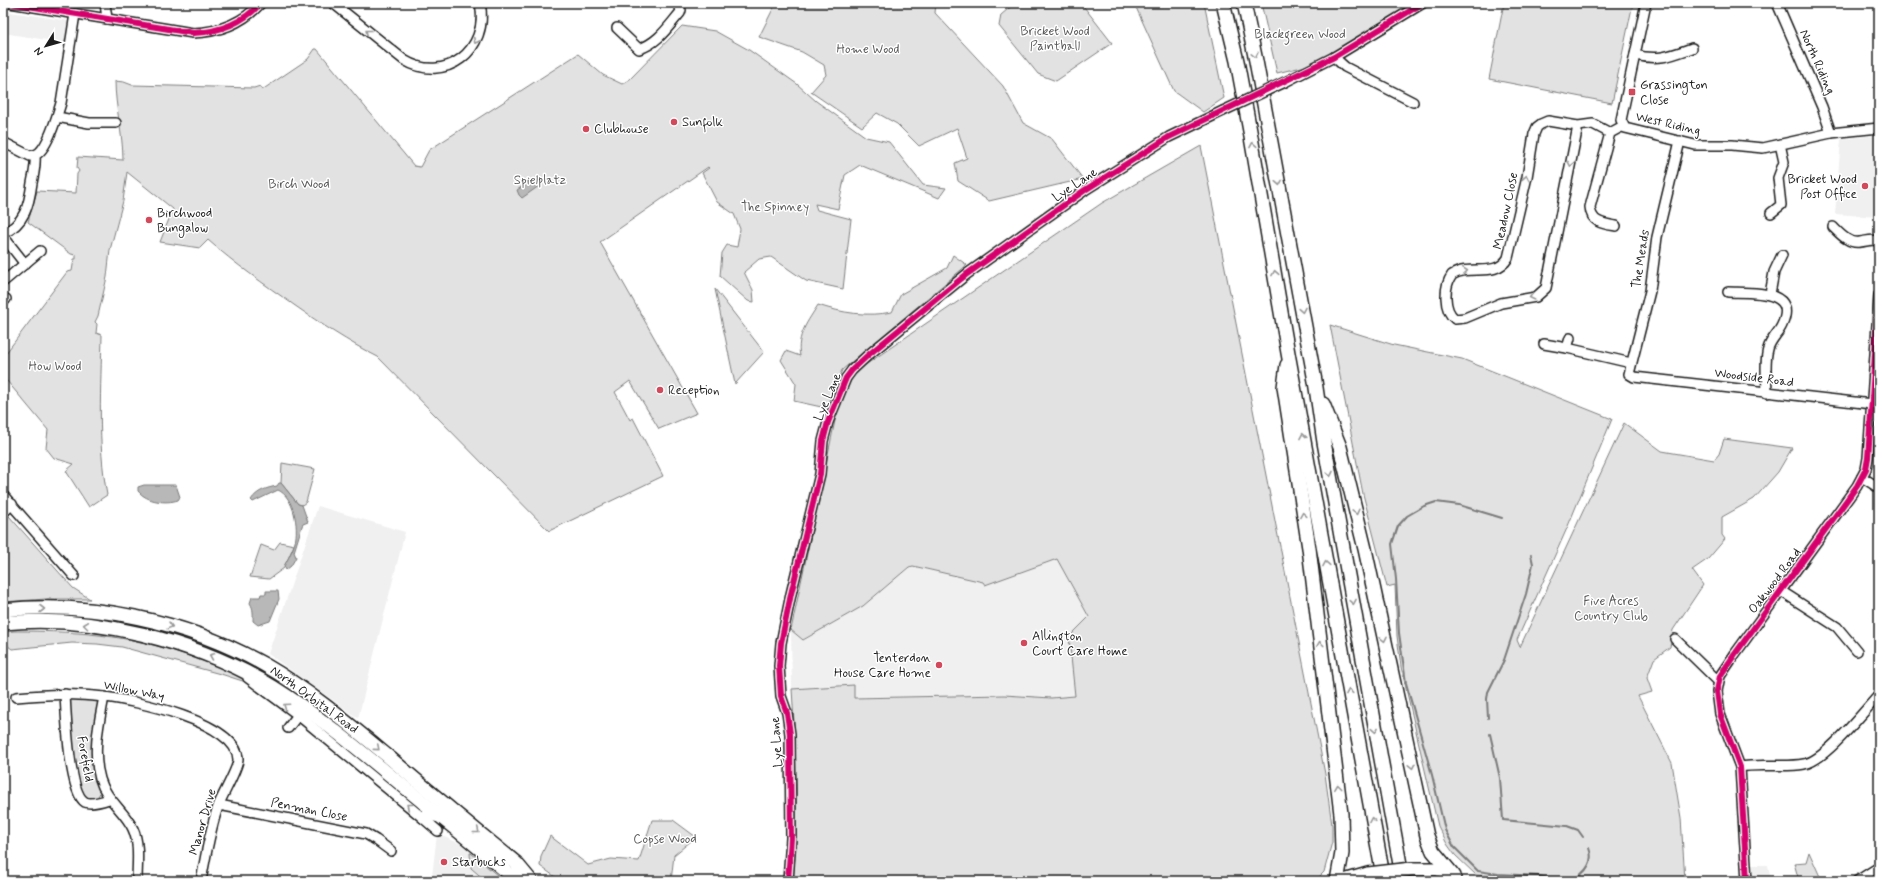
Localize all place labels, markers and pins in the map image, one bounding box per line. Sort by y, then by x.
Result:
place label: Grassington Close [1640,77,1708,109]
marker: Grassington Close [1627,87,1637,97]
place label: Sunfolk [682,114,724,133]
marker: Sunfolk [669,117,679,127]
place label: Clubhouse [594,121,649,138]
marker: Clubhouse [581,124,591,134]
place label: Bricket Wood Post Office [1787,171,1857,203]
marker: Bricket Wood Post Office [1860,181,1870,191]
place label: Birchwood Bungalow [157,205,212,238]
marker: Birchwood Bungalow [144,215,154,225]
place label: Reception [668,382,719,399]
marker: Reception [655,385,665,395]
place label: Allington Court Care Home [1032,628,1128,660]
marker: Allington Court Care Home [1019,638,1029,648]
place label: Tenterdon House Care Home [834,650,931,682]
marker: Tenterdon House Care Home [934,660,944,670]
place label: Starbucks [452,854,506,871]
marker: Starbucks [439,857,449,867]

